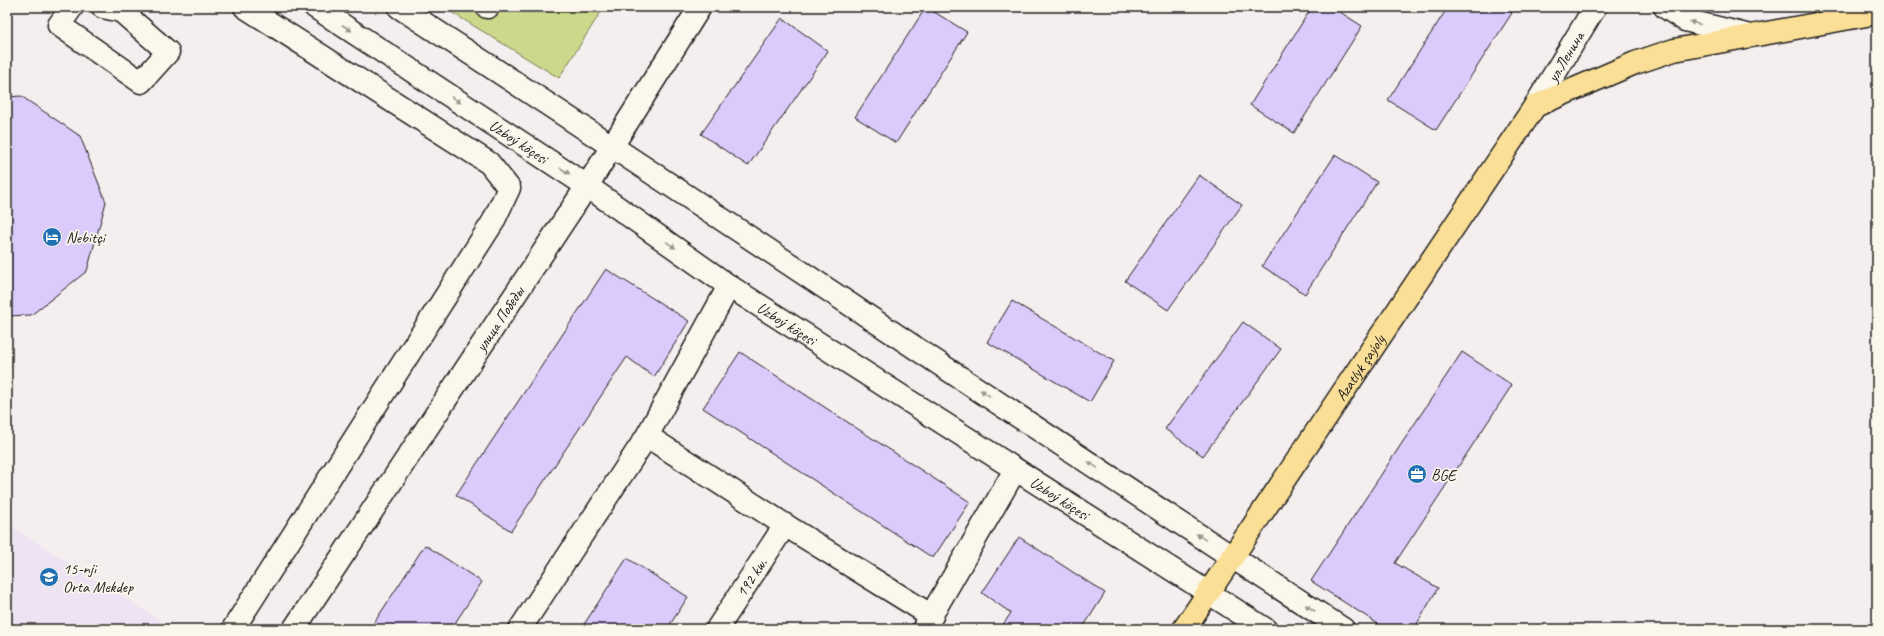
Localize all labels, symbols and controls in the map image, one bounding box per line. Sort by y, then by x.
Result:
one-way arrow [1689,19,1701,25]
one-way arrow [341,25,353,32]
street label: ул.Ленина [1542,27,1590,87]
one-way arrow [451,96,461,104]
street label: Uzboý köçesi [485,115,553,170]
one-way arrow [559,167,570,175]
hotel icon: Nebitçi [41,226,63,248]
place label: Nebitçi [66,228,107,248]
one-way arrow [666,241,677,249]
street label: улица Победы [471,282,530,356]
street label: Uzboý köçesi [753,298,821,351]
street label: Azatlyk şaýoly [1331,330,1391,405]
one-way arrow [979,389,990,397]
one-way arrow [1088,461,1098,469]
office icon: BGE [1406,463,1428,485]
place label: BGE [1431,465,1458,485]
street label: Uzboý köçesi [1026,472,1094,526]
one-way arrow [1196,533,1206,541]
street label: 192 kw. [732,554,772,601]
place label: 15-nji Orta Mekdep [63,559,134,597]
school or university icon: 15-nji Orta Mekdep [38,566,60,588]
one-way arrow [1305,604,1315,612]

